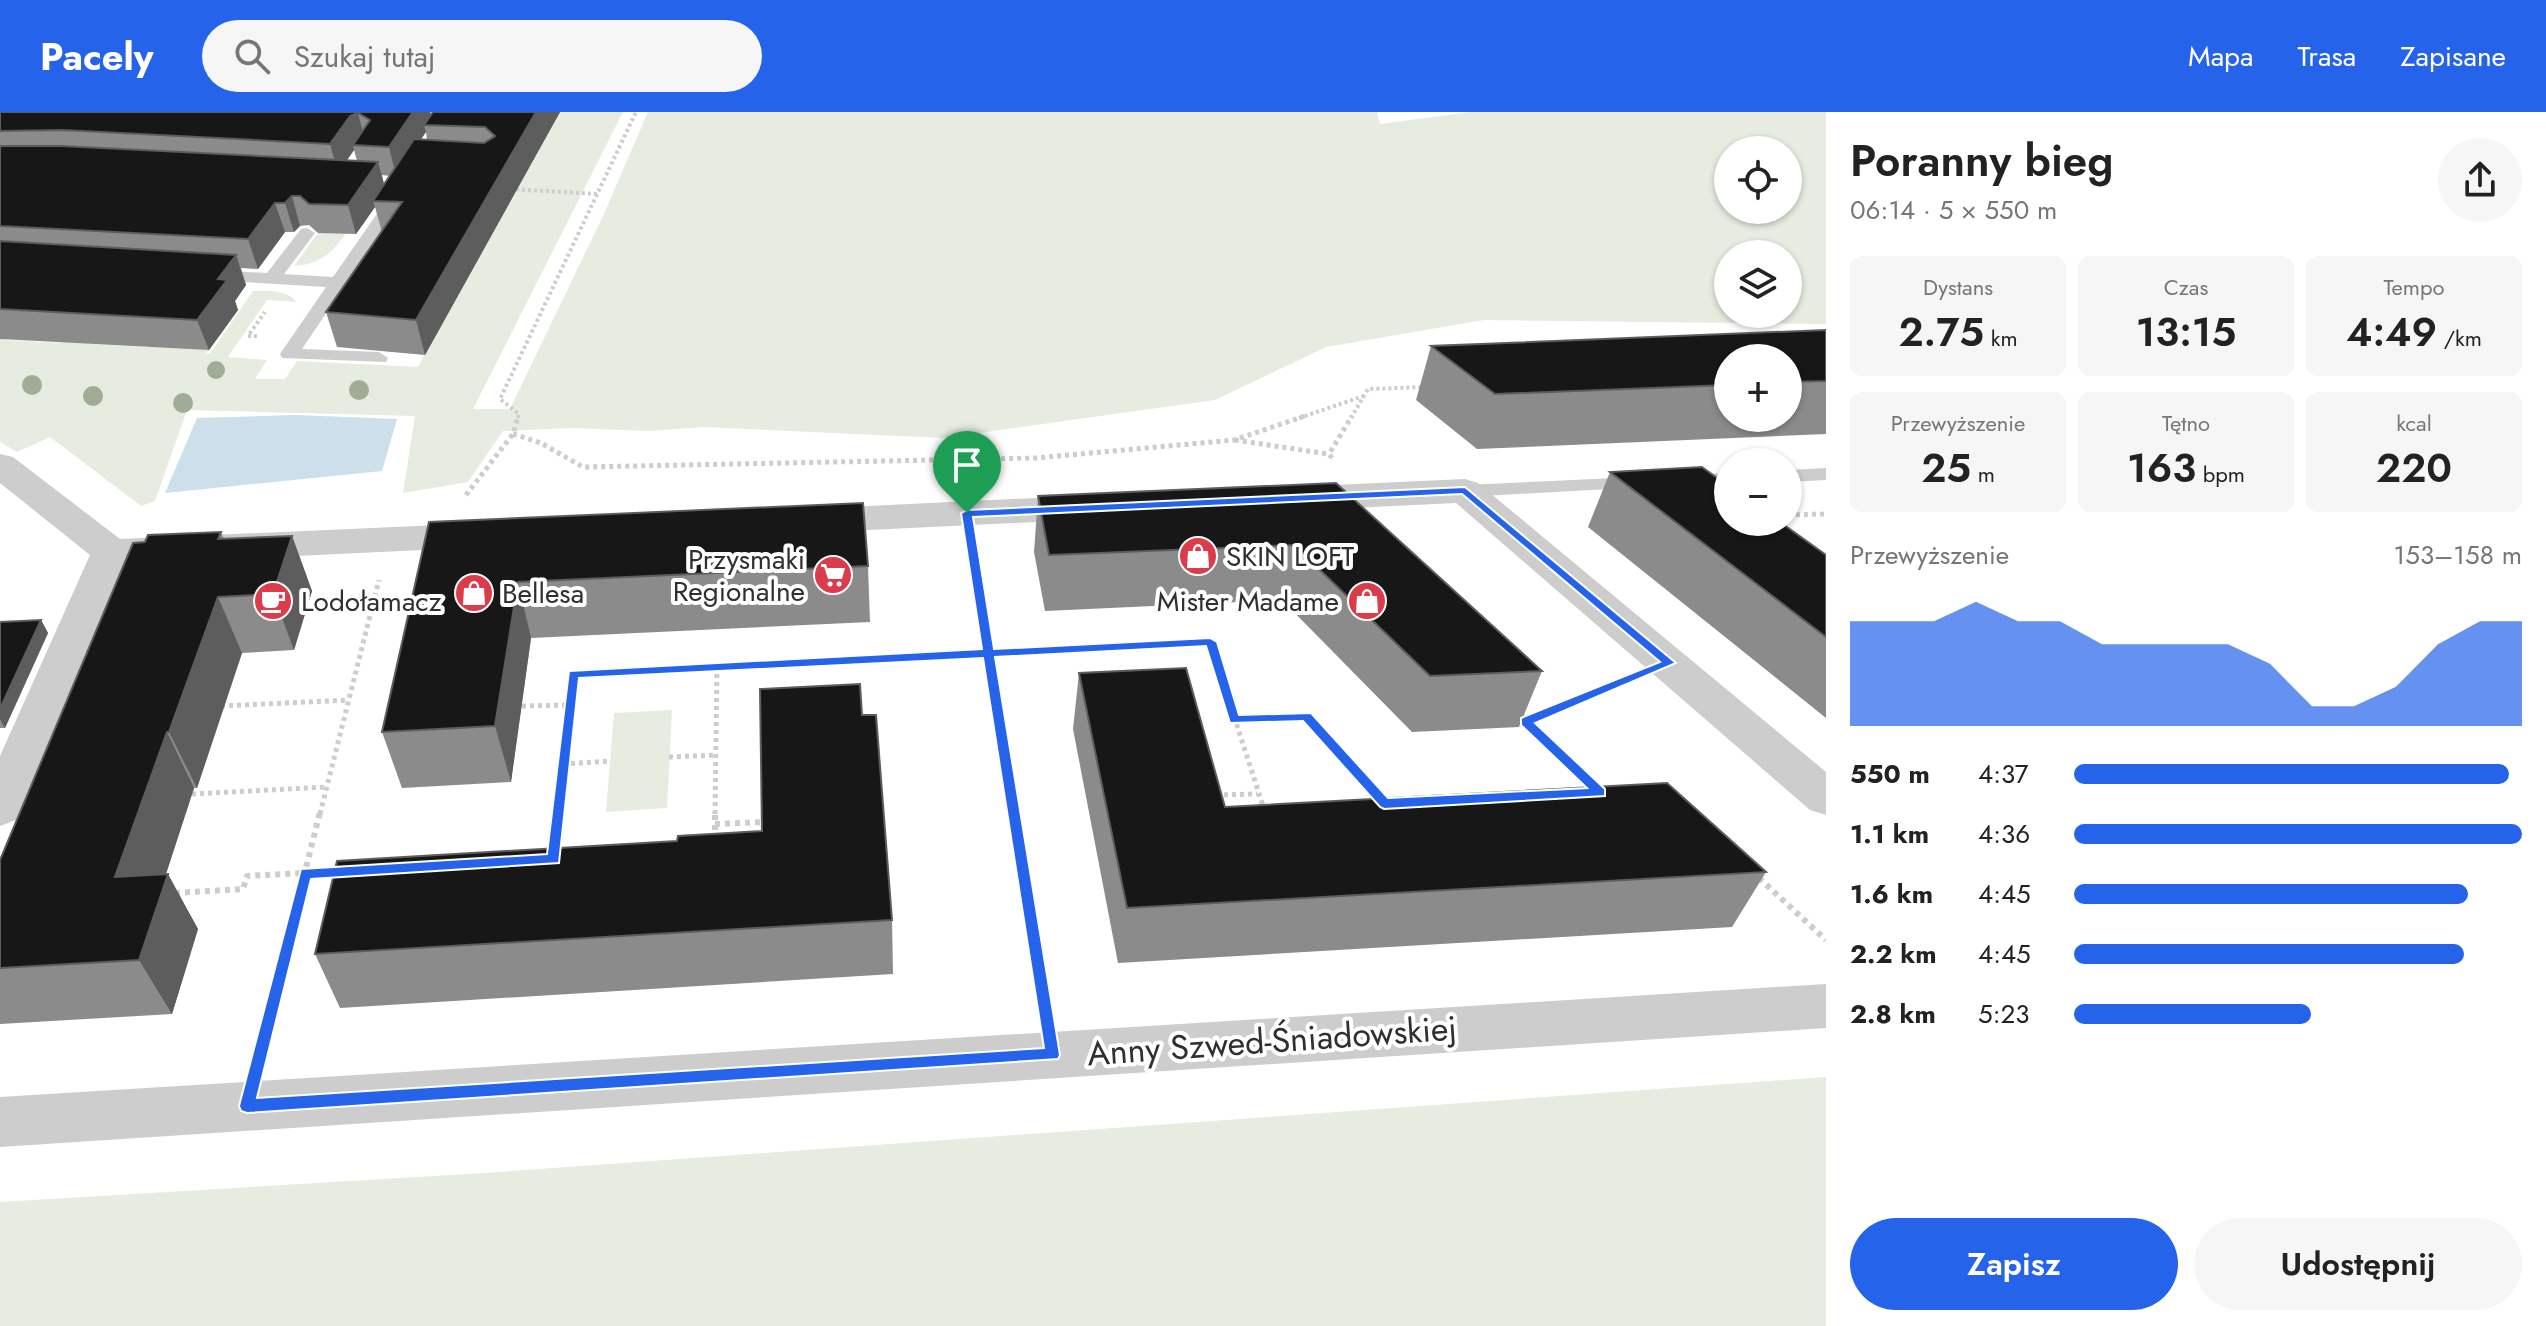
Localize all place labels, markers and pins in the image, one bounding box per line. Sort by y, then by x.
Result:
pin [933,431,1001,513]
shop icon: SKIN LOFT [1177,535,1219,577]
place label: SKIN LOFT [1226,536,1354,577]
place label: Przysmaki Regionalne [673,539,805,612]
supermarket icon: Przysmaki Regionalne [812,554,854,596]
shop icon: Bellesa [453,572,495,614]
place label: Bellesa [502,573,584,614]
cafe icon: Lodołamacz [252,580,294,622]
shop icon: Mister Madame [1346,580,1388,622]
place label: Lodołamacz [301,581,442,622]
place label: Mister Madame [1157,581,1339,622]

